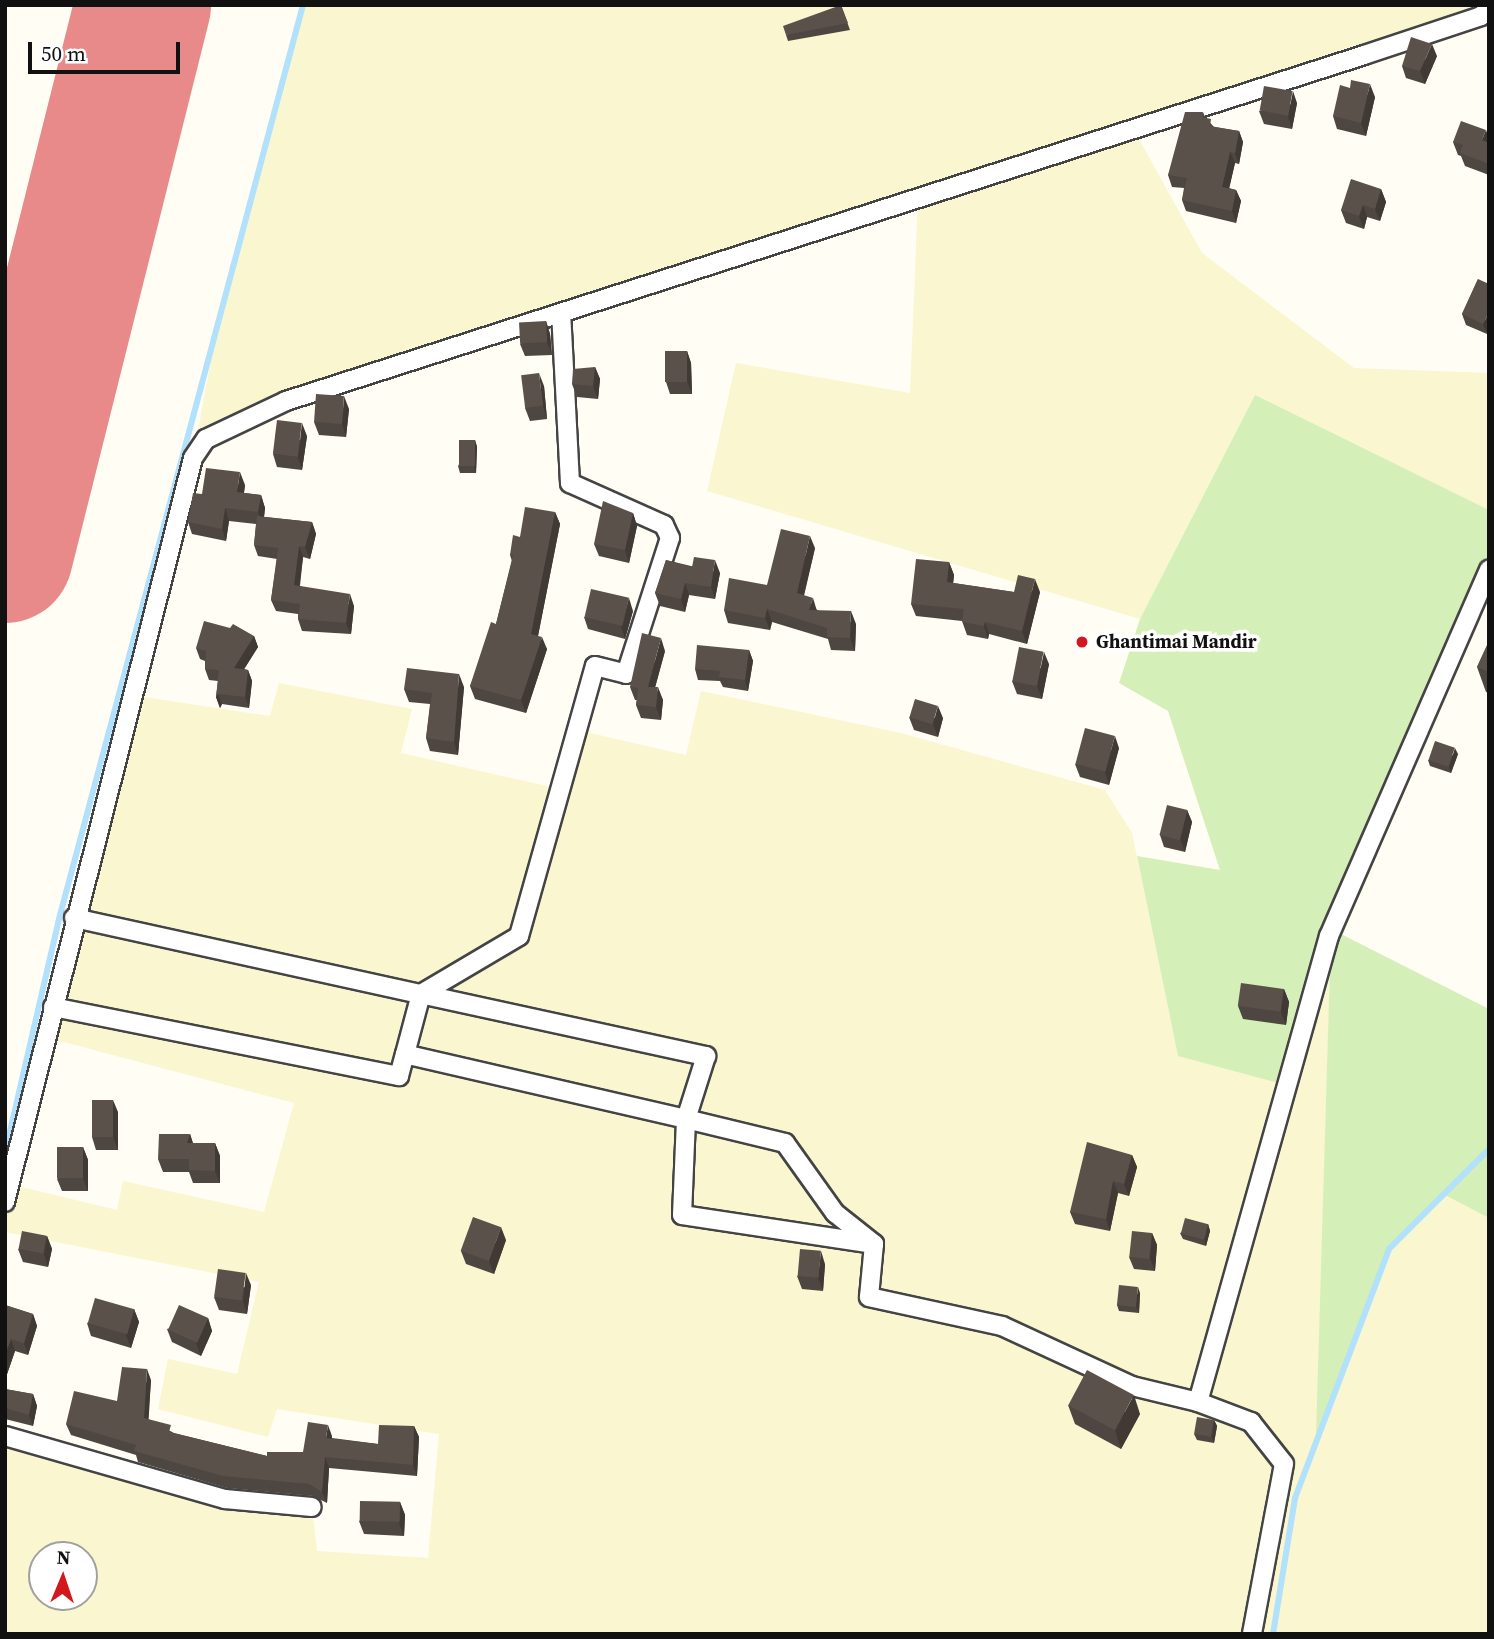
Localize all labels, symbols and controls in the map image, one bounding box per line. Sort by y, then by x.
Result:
scale bar [32,28,184,72]
text: 50 m [41,39,86,68]
place label: Ghantimai Mandir [1096,631,1257,653]
marker: Ghantimai Mandir [1074,634,1090,650]
north arrow [28,1541,98,1611]
text: N [56,1544,71,1570]

